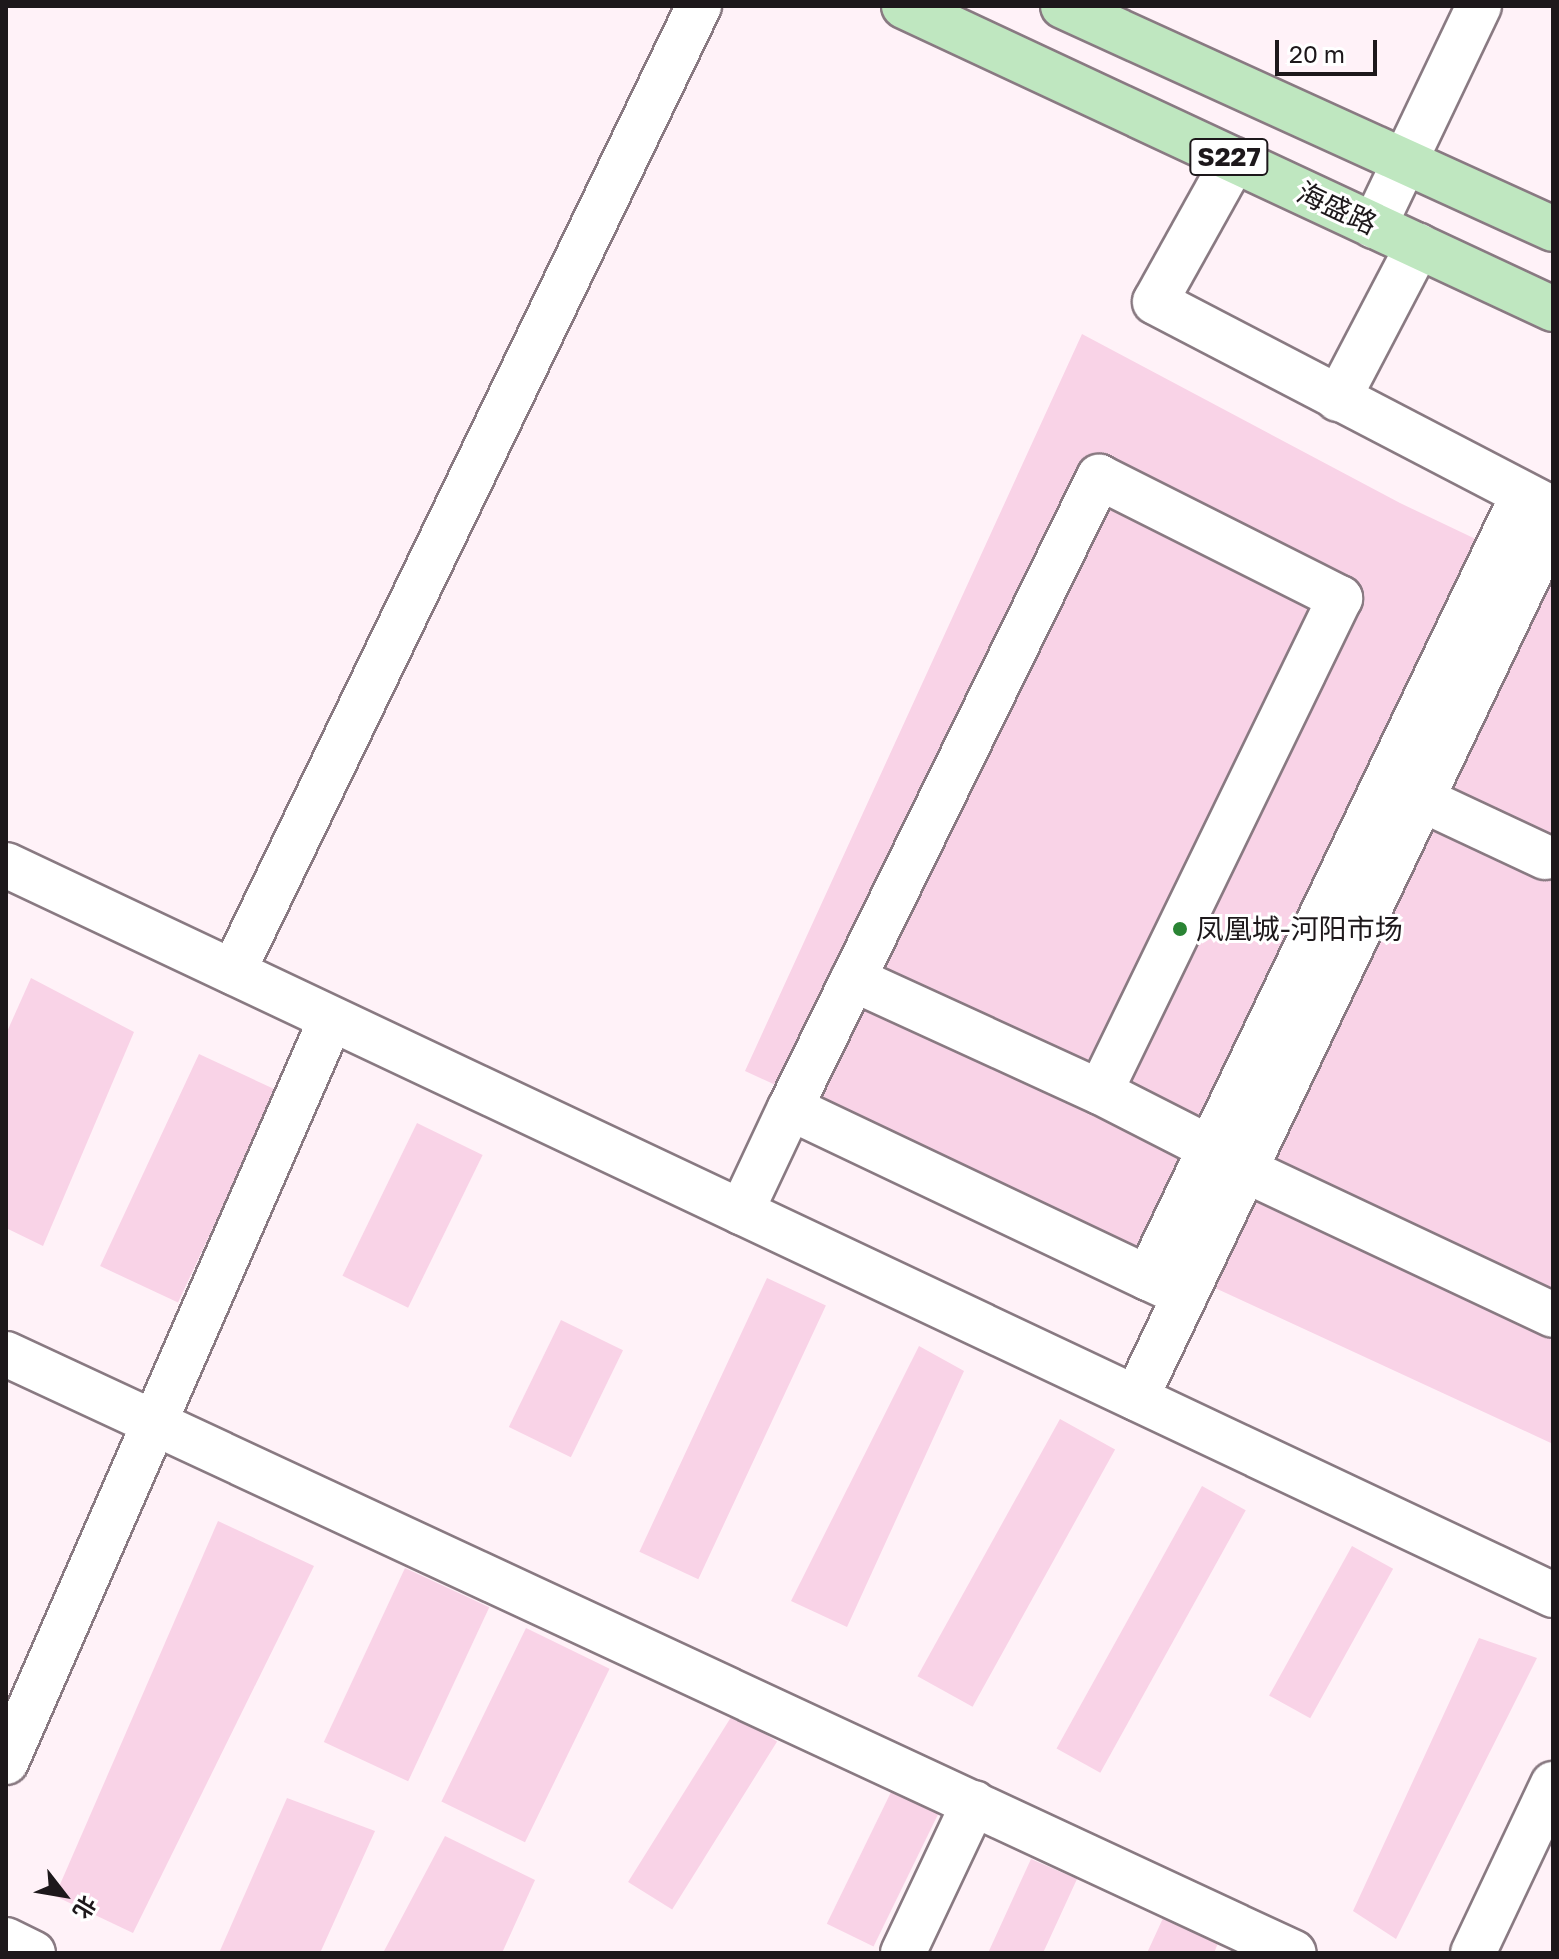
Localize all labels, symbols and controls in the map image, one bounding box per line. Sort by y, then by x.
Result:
scale bar [1279,24,1381,74]
text: 20 m [1289,39,1345,68]
road number: S227 [1189,135,1269,179]
street label: 海盛路 [1292,175,1382,241]
place label: 凤凰城-河阳市场 [1196,912,1403,946]
marker: 凤凰城-河阳市场 [1171,920,1189,938]
north arrow [24,1855,104,1935]
text: 北 [68,1891,102,1924]

